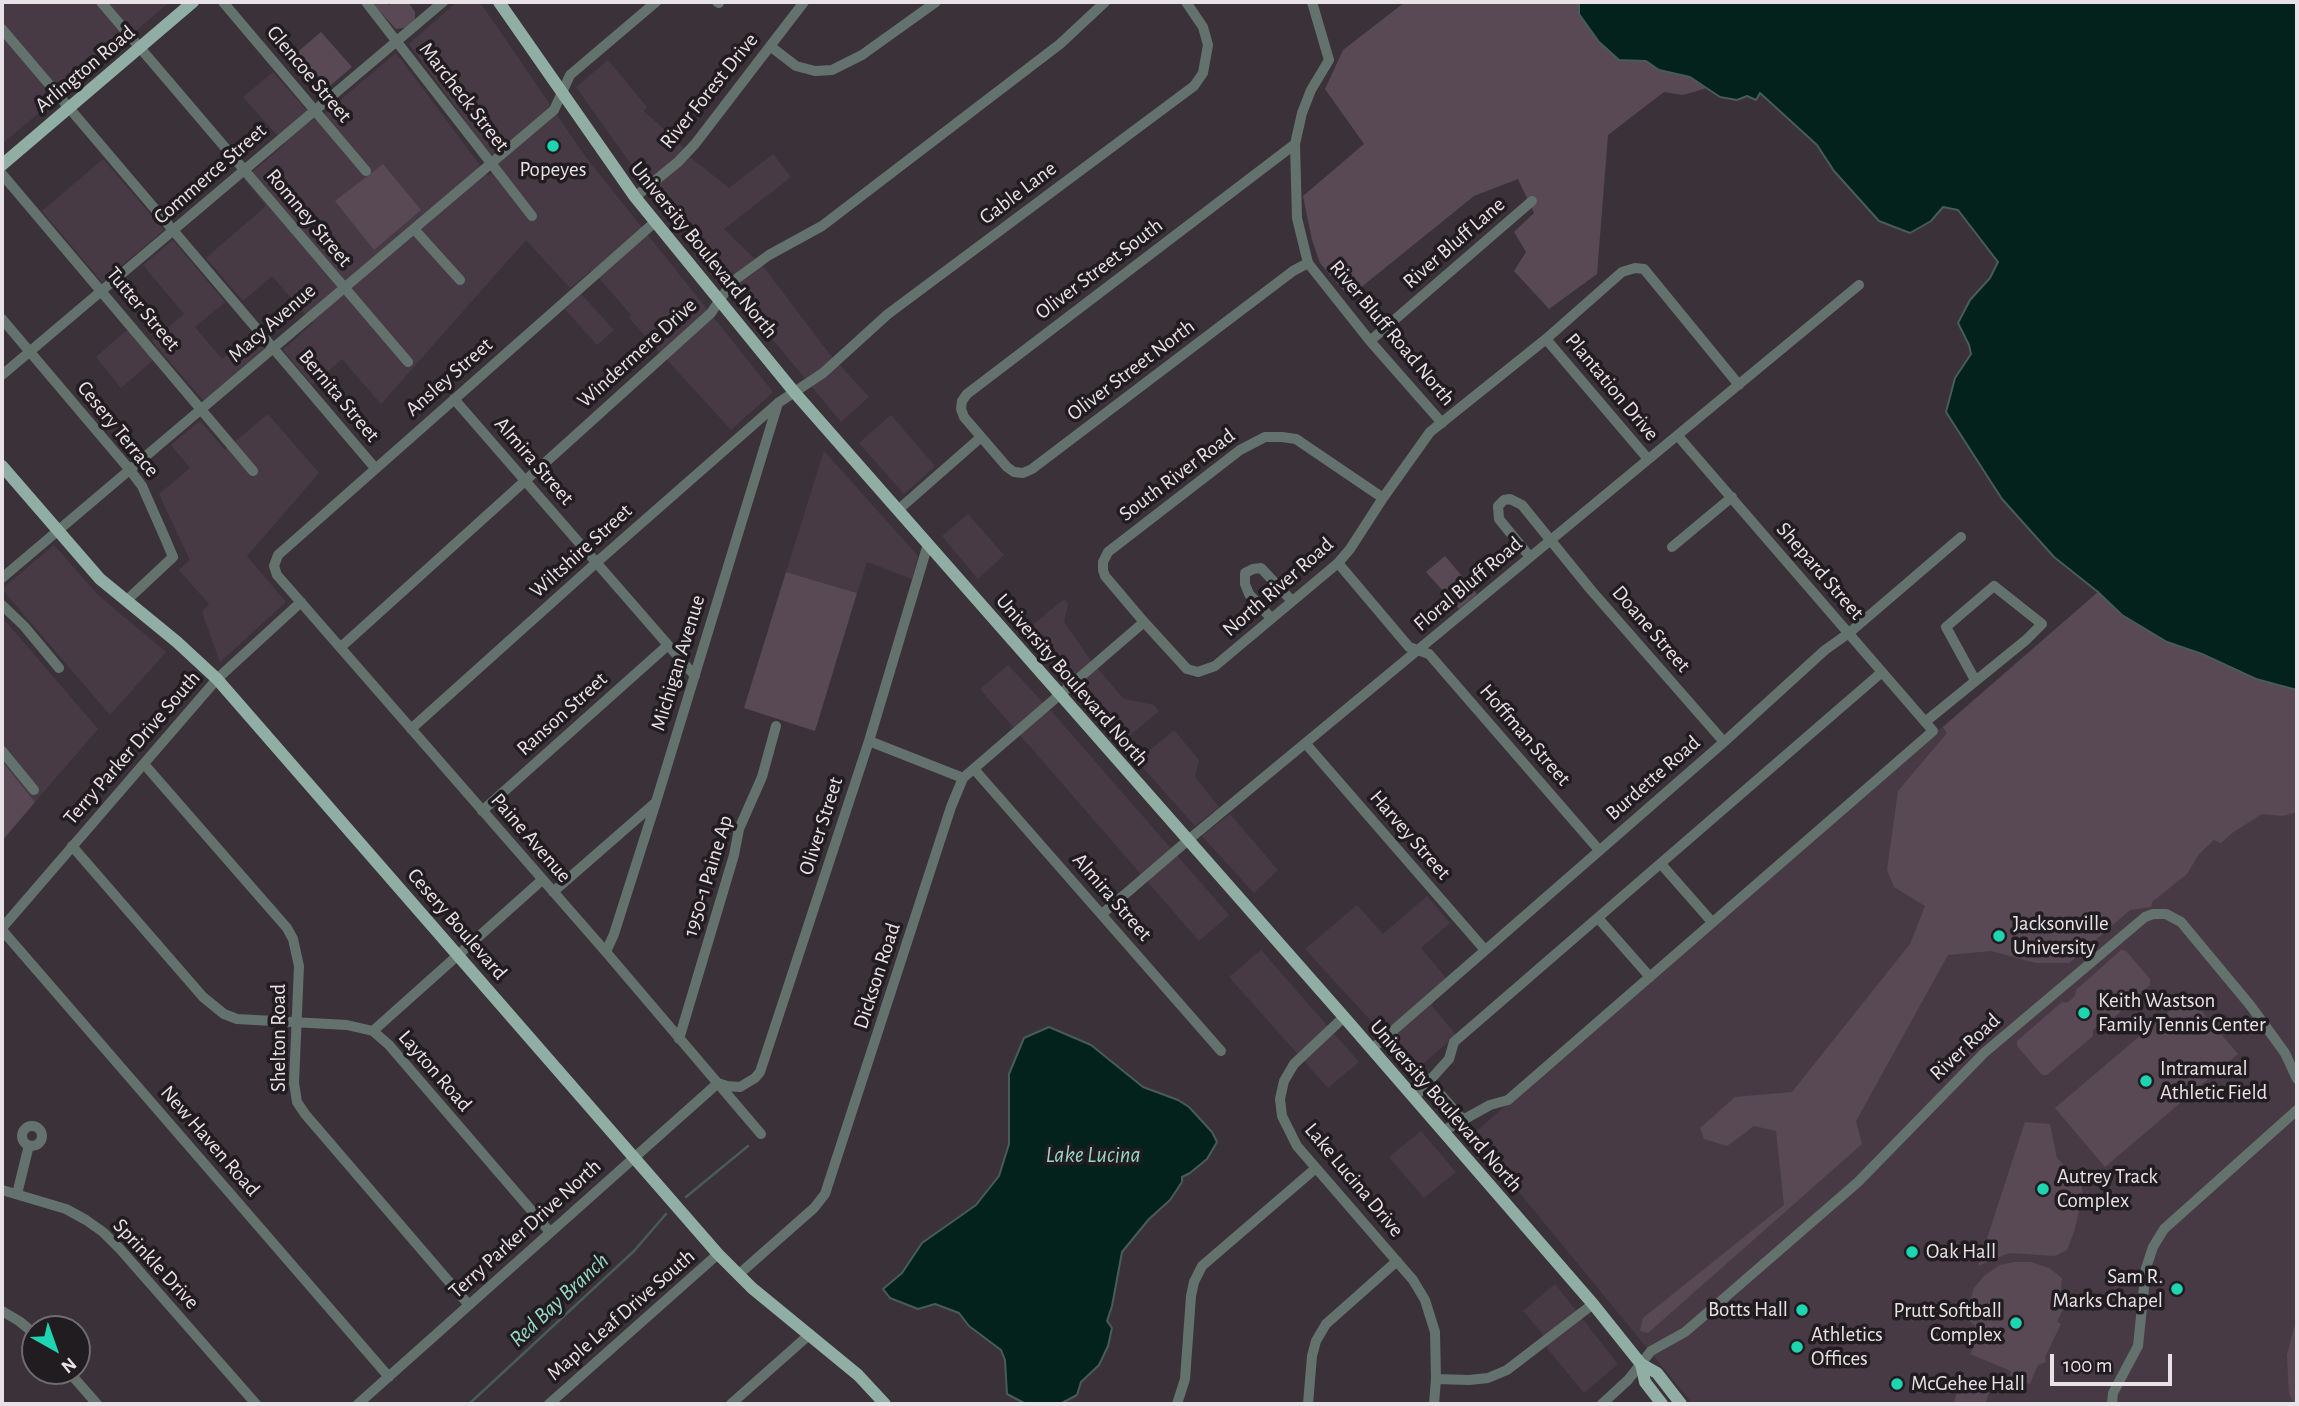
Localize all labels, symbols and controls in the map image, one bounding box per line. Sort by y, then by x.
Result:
street label: Arlington Road [30,20,140,118]
street label: Glencoe Street [261,20,357,128]
street label: River Forest Drive [655,28,763,154]
street label: Marcheck Street [413,37,515,157]
street label: Commerce Street [148,118,272,230]
marker: Popeyes [545,138,561,154]
street label: Gable Lane [974,156,1062,230]
place label: Popeyes [520,157,586,183]
street label: University Boulevard North [625,157,783,343]
street label: Romney Street [261,164,357,272]
street label: River Bluff Lane [1398,192,1510,294]
street label: Oliver Street South [1030,213,1168,325]
street label: River Bluff Road North [1324,255,1460,411]
street label: Tutter Street [101,262,185,356]
street label: Macy Avenue [223,278,321,368]
street label: Windermere Drive [572,293,702,413]
street label: Oliver Street North [1062,314,1200,426]
street label: Plantation Drive [1560,328,1664,446]
street label: Ansley Street [400,332,498,422]
street label: Bernita Street [293,345,385,447]
street label: Cesery Terrace [72,376,164,482]
street label: Almira Street [489,412,579,510]
street label: South River Road [1114,423,1240,527]
street label: Wiltshire Street [525,499,637,603]
street label: Shepard Street [1771,517,1869,625]
street label: Floral Bluff Road [1408,531,1528,637]
street label: North River Road [1217,532,1339,642]
street label: Doane Street [1606,580,1696,678]
street label: University Boulevard North [990,589,1154,771]
street label: Michigan Avenue [645,592,711,734]
street label: Terry Parker Drive South [58,666,206,830]
street label: Ranson Street [512,667,612,761]
street label: Hoffman Street [1474,679,1576,791]
street label: Burdette Road [1601,730,1705,826]
street label: Oliver Street [793,774,849,878]
street label: Harvey Street [1364,785,1456,885]
street label: Paine Avenue [485,788,577,888]
street label: 1950-1 Paine Ap [678,812,738,940]
street label: Almira Street [1067,848,1157,946]
street label: Cesery Boulevard [402,863,512,985]
place label: Jacksonville University [2013,911,2109,961]
street label: Dickson Road [848,920,906,1032]
marker: Jacksonville University [1991,928,2007,944]
street label: Shelton Road [266,984,292,1092]
place label: Keith Wastson Family Tennis Center [2098,988,2266,1038]
marker: Keith Wastson Family Tennis Center [2076,1005,2092,1021]
street label: River Road [1925,1008,2005,1086]
street label: University Boulevard North [1364,1015,1528,1197]
street label: Layton Road [393,1025,477,1117]
place label: Intramural Athletic Field [2160,1056,2267,1106]
marker: Intramural Athletic Field [2138,1073,2154,1089]
street label: New Haven Road [155,1080,265,1202]
street label: Lake Lucina Drive [1299,1118,1409,1242]
water label: Lake Lucina [1045,1141,1141,1169]
street label: Terry Parker Drive North [444,1154,606,1304]
place label: Autrey Track Complex [2057,1164,2158,1214]
marker: Autrey Track Complex [2035,1181,2051,1197]
street label: Sprinkle Drive [108,1213,204,1315]
place label: Oak Hall [1926,1239,1996,1265]
street label: Maple Leaf Drive South [542,1244,700,1386]
marker: Oak Hall [1904,1244,1920,1260]
water label: Red Bay Branch [504,1247,614,1353]
place label: Sam R. Marks Chapel [2052,1264,2163,1314]
marker: Sam R. Marks Chapel [2169,1281,2185,1297]
place label: Botts Hall [1708,1297,1788,1323]
place label: Prutt Softball Complex [1894,1298,2002,1348]
marker: Botts Hall [1794,1302,1810,1318]
north arrow [21,1315,91,1385]
marker: Prutt Softball Complex [2008,1315,2024,1331]
place label: Athletics Offices [1811,1322,1883,1372]
marker: Athletics Offices [1789,1339,1805,1355]
scale bar [2054,1340,2176,1384]
text: N [57,1353,80,1376]
text: 100 m [2063,1355,2113,1376]
place label: McGehee Hall [1911,1371,2025,1397]
marker: McGehee Hall [1889,1376,1905,1392]

